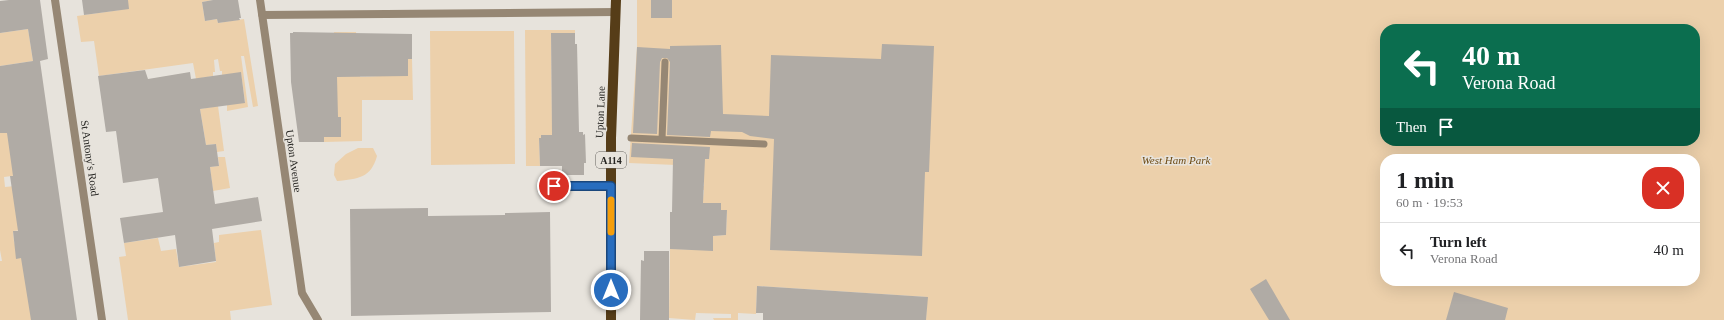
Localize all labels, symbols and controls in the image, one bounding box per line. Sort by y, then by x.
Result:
icon: left [1396,40,1448,92]
text: 40 m [1462,40,1520,71]
text: Verona Road [1462,73,1555,93]
street label: Upton Lane [593,86,607,138]
icon: arrive [1435,116,1457,138]
street label: St Antony's Road [79,119,101,197]
text: Then [1396,119,1427,135]
street label: Upton Avenue [284,129,304,193]
road number: A114 [596,152,626,168]
park label: West Ham Park [1142,154,1211,166]
text: 1 min [1396,167,1454,193]
button: close [1642,167,1684,209]
pin [537,169,571,203]
icon: arrive [543,175,565,197]
text: 60 m · 19:53 [1396,195,1463,210]
text: Turn left [1430,234,1487,250]
icon: left [1396,240,1418,262]
text: 40 m [1654,242,1684,258]
text: Verona Road [1430,251,1498,266]
position arrow [590,269,632,311]

